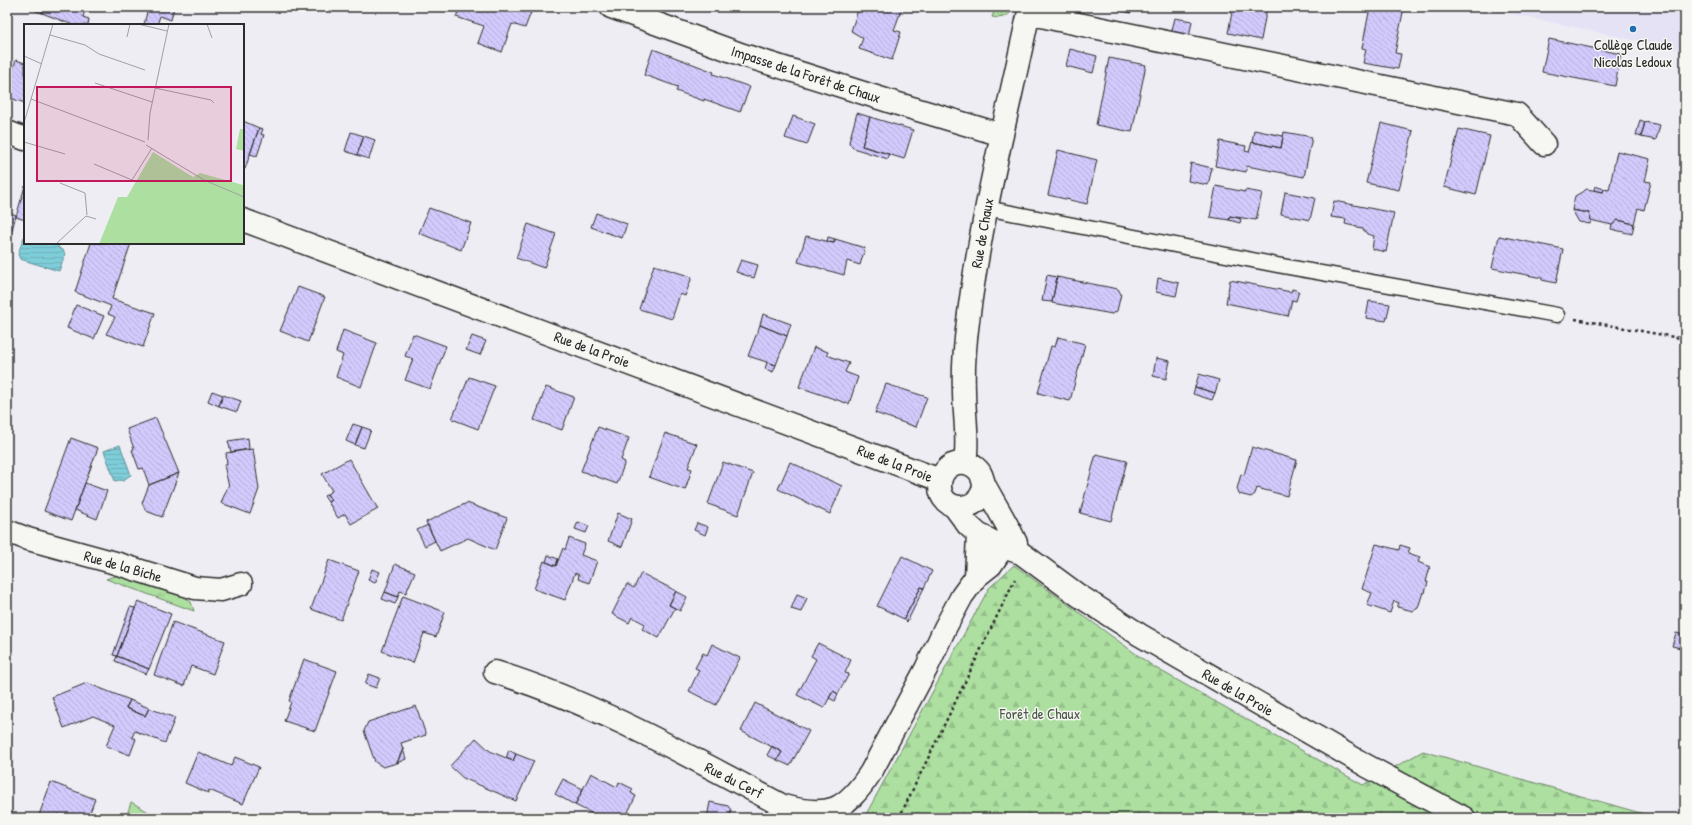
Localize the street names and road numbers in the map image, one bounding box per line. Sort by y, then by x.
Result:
street label: Impasse de la Forêt de Chaux [729,40,884,108]
street label: Rue de Chaux [966,196,999,270]
street label: Rue de la Proie [551,326,633,372]
street label: Rue de la Proie [854,439,936,487]
street label: Rue de la Biche [82,545,164,587]
street label: Rue de la Proie [1198,663,1278,721]
street label: Rue du Cerf [701,756,767,804]

